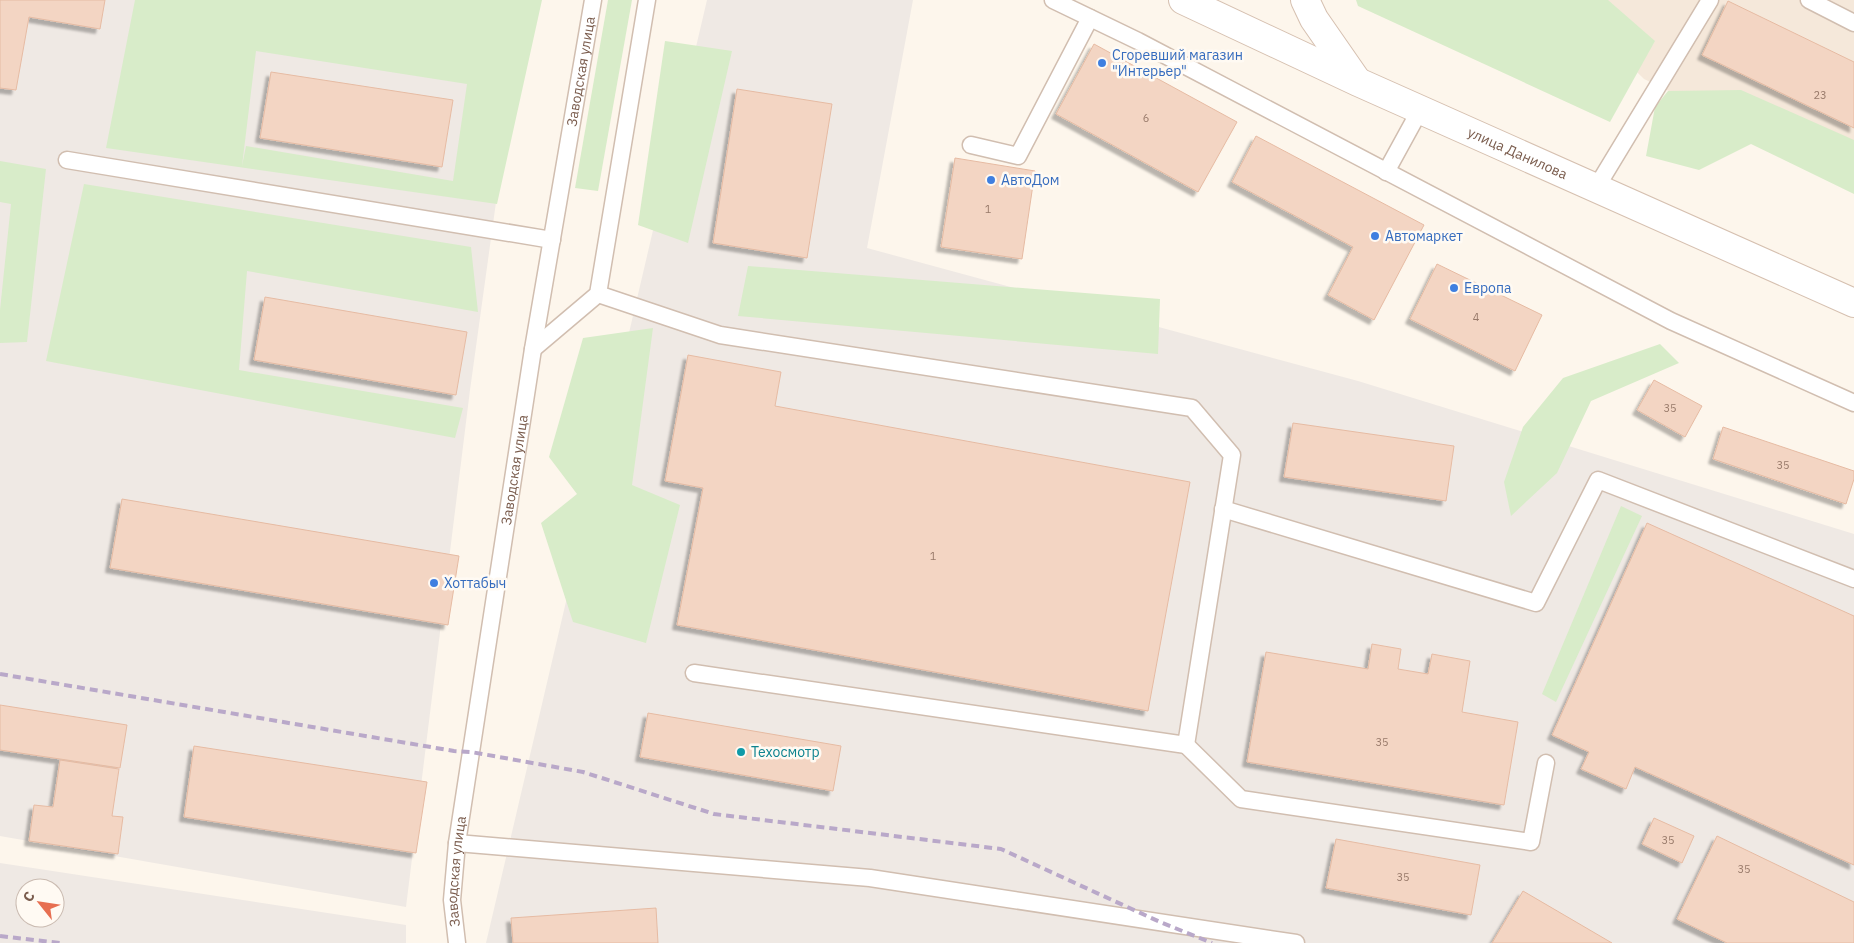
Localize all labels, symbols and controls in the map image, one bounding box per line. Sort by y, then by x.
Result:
street label: Заводская улица [562,14,599,128]
place label: Сгоревший магазин "Интерьер" [1112,46,1243,80]
marker: Сгоревший магазин "Интерьер" [1096,57,1108,69]
house number: 23 [1813,88,1827,102]
house number: 6 [1143,111,1149,125]
street label: улица Данилова [1465,123,1571,183]
place label: АвтоДом [1001,171,1060,189]
marker: АвтоДом [985,174,997,186]
house number: 1 [985,202,992,216]
place label: Автомаркет [1385,227,1463,245]
marker: Автомаркет [1369,230,1381,242]
place label: Европа [1464,279,1512,297]
marker: Европа [1448,282,1460,294]
house number: 4 [1473,310,1480,324]
house number: 35 [1663,401,1677,415]
street label: Заводская улица [497,413,532,526]
house number: 35 [1776,458,1790,472]
house number: 1 [930,549,937,563]
place label: Хоттабыч [444,574,506,592]
marker: Хоттабыч [428,577,440,589]
house number: 35 [1375,735,1389,749]
place label: Техосмотр [751,743,820,761]
marker: Техосмотр [735,746,747,758]
street label: Заводская улица [443,814,470,928]
house number: 35 [1661,833,1675,847]
house number: 35 [1737,862,1751,876]
house number: 35 [1396,870,1410,884]
north arrow [15,878,65,928]
text: С [19,888,39,905]

